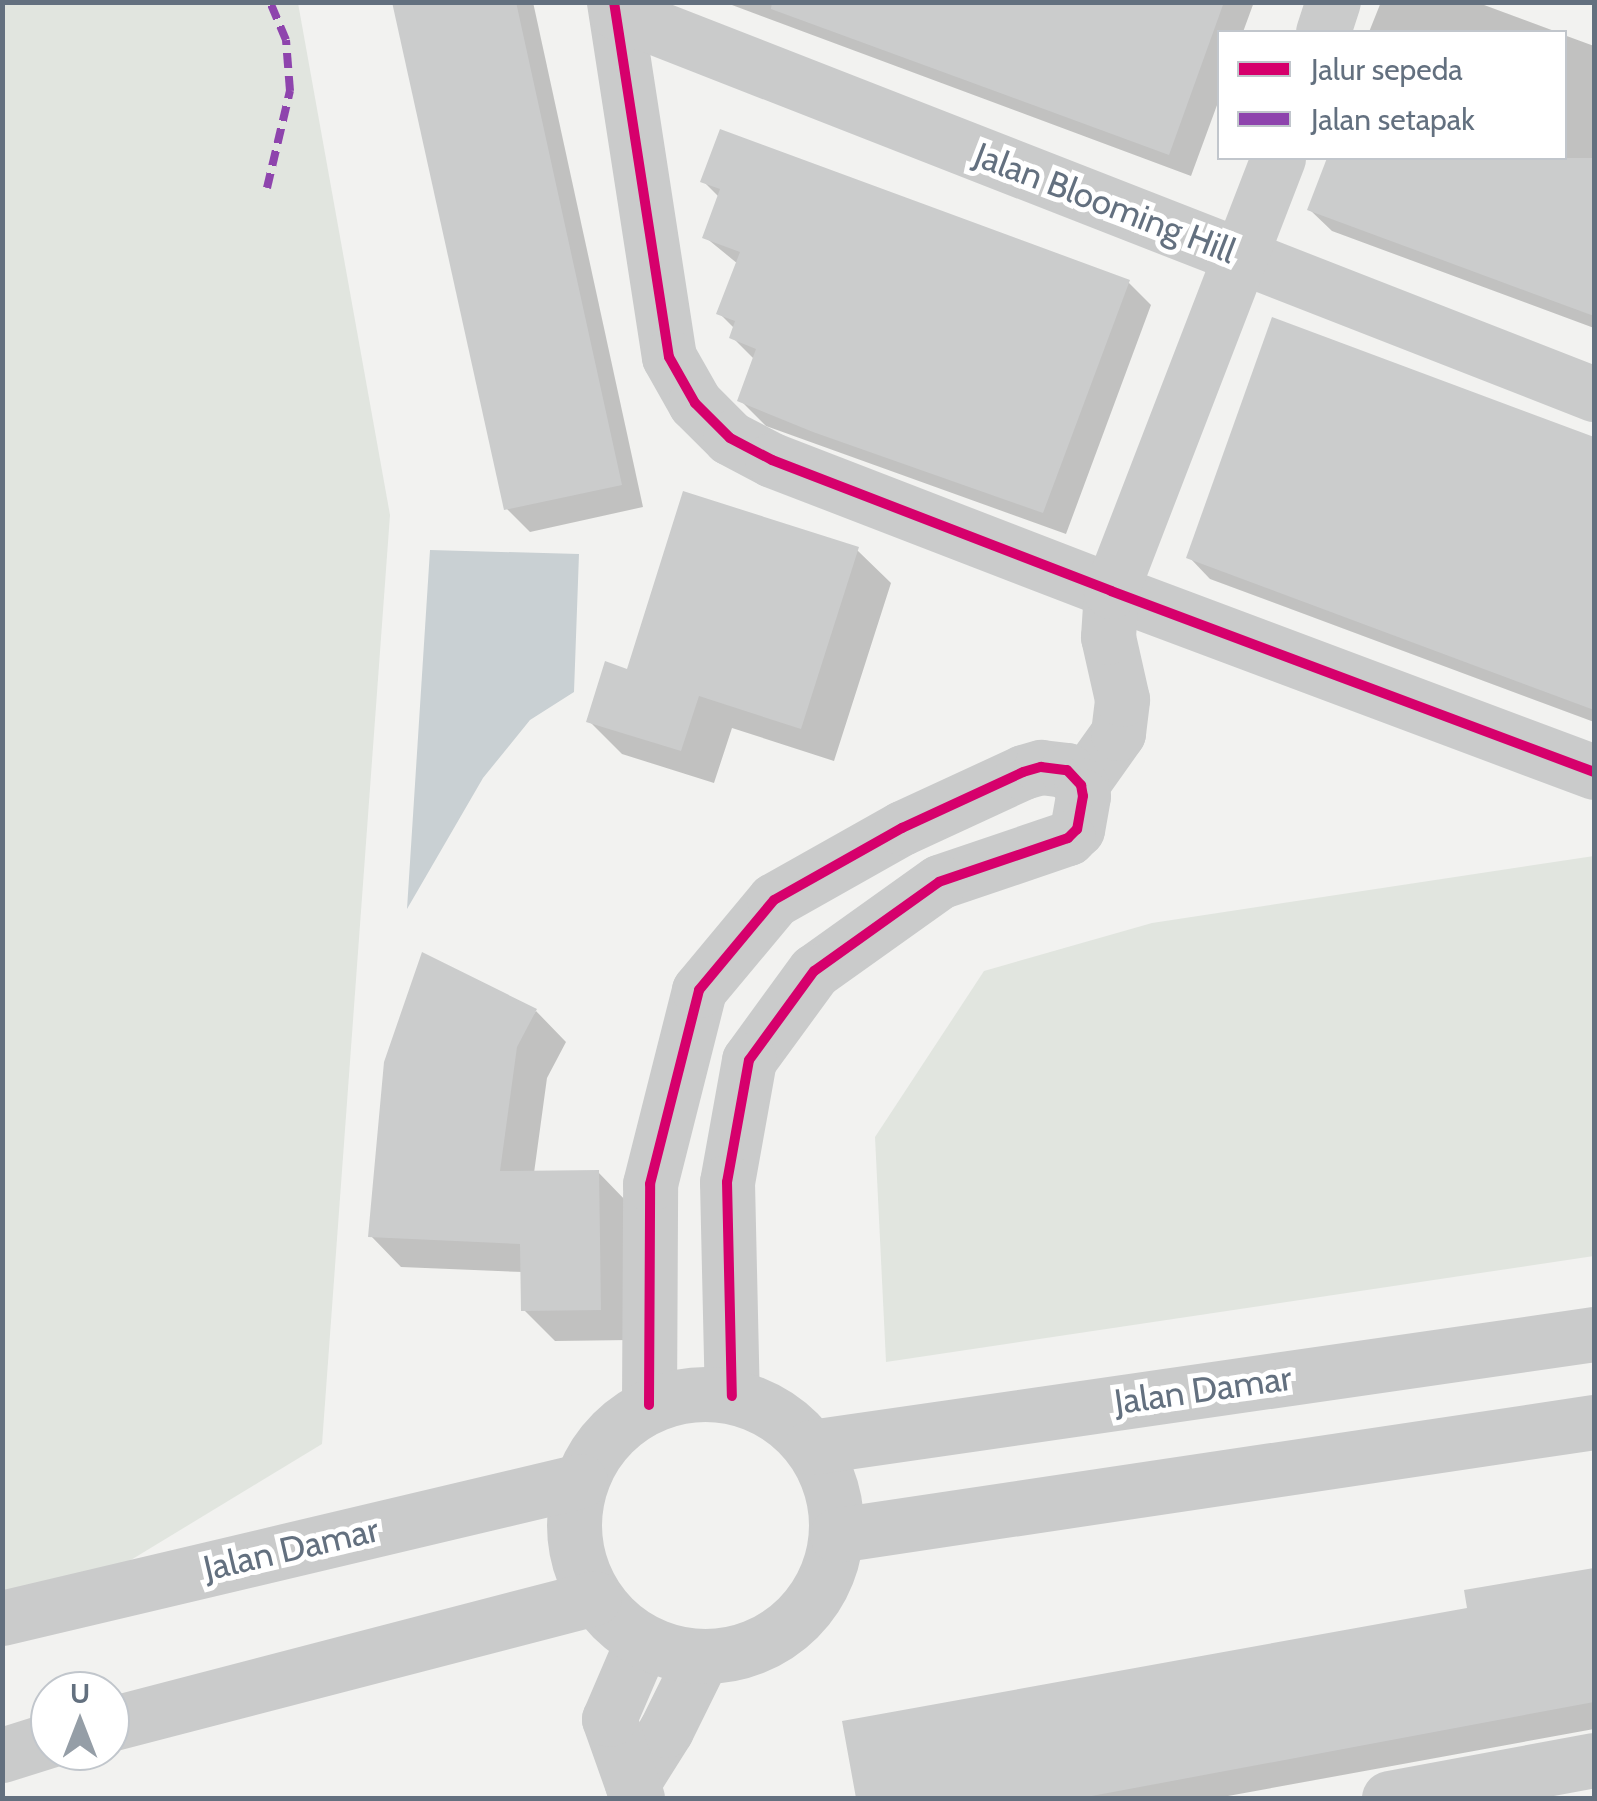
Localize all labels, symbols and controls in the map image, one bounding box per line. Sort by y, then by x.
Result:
legend [1217,30,1567,160]
text: Jalur sepeda [1311,51,1463,88]
text: Jalan setapak [1311,101,1475,138]
street label: Jalan Blooming Hill [968,134,1242,272]
street label: Jalan Damar [1112,1357,1294,1423]
street label: Jalan Damar [199,1508,383,1590]
north arrow [30,1671,130,1771]
text: U [70,1676,90,1710]

